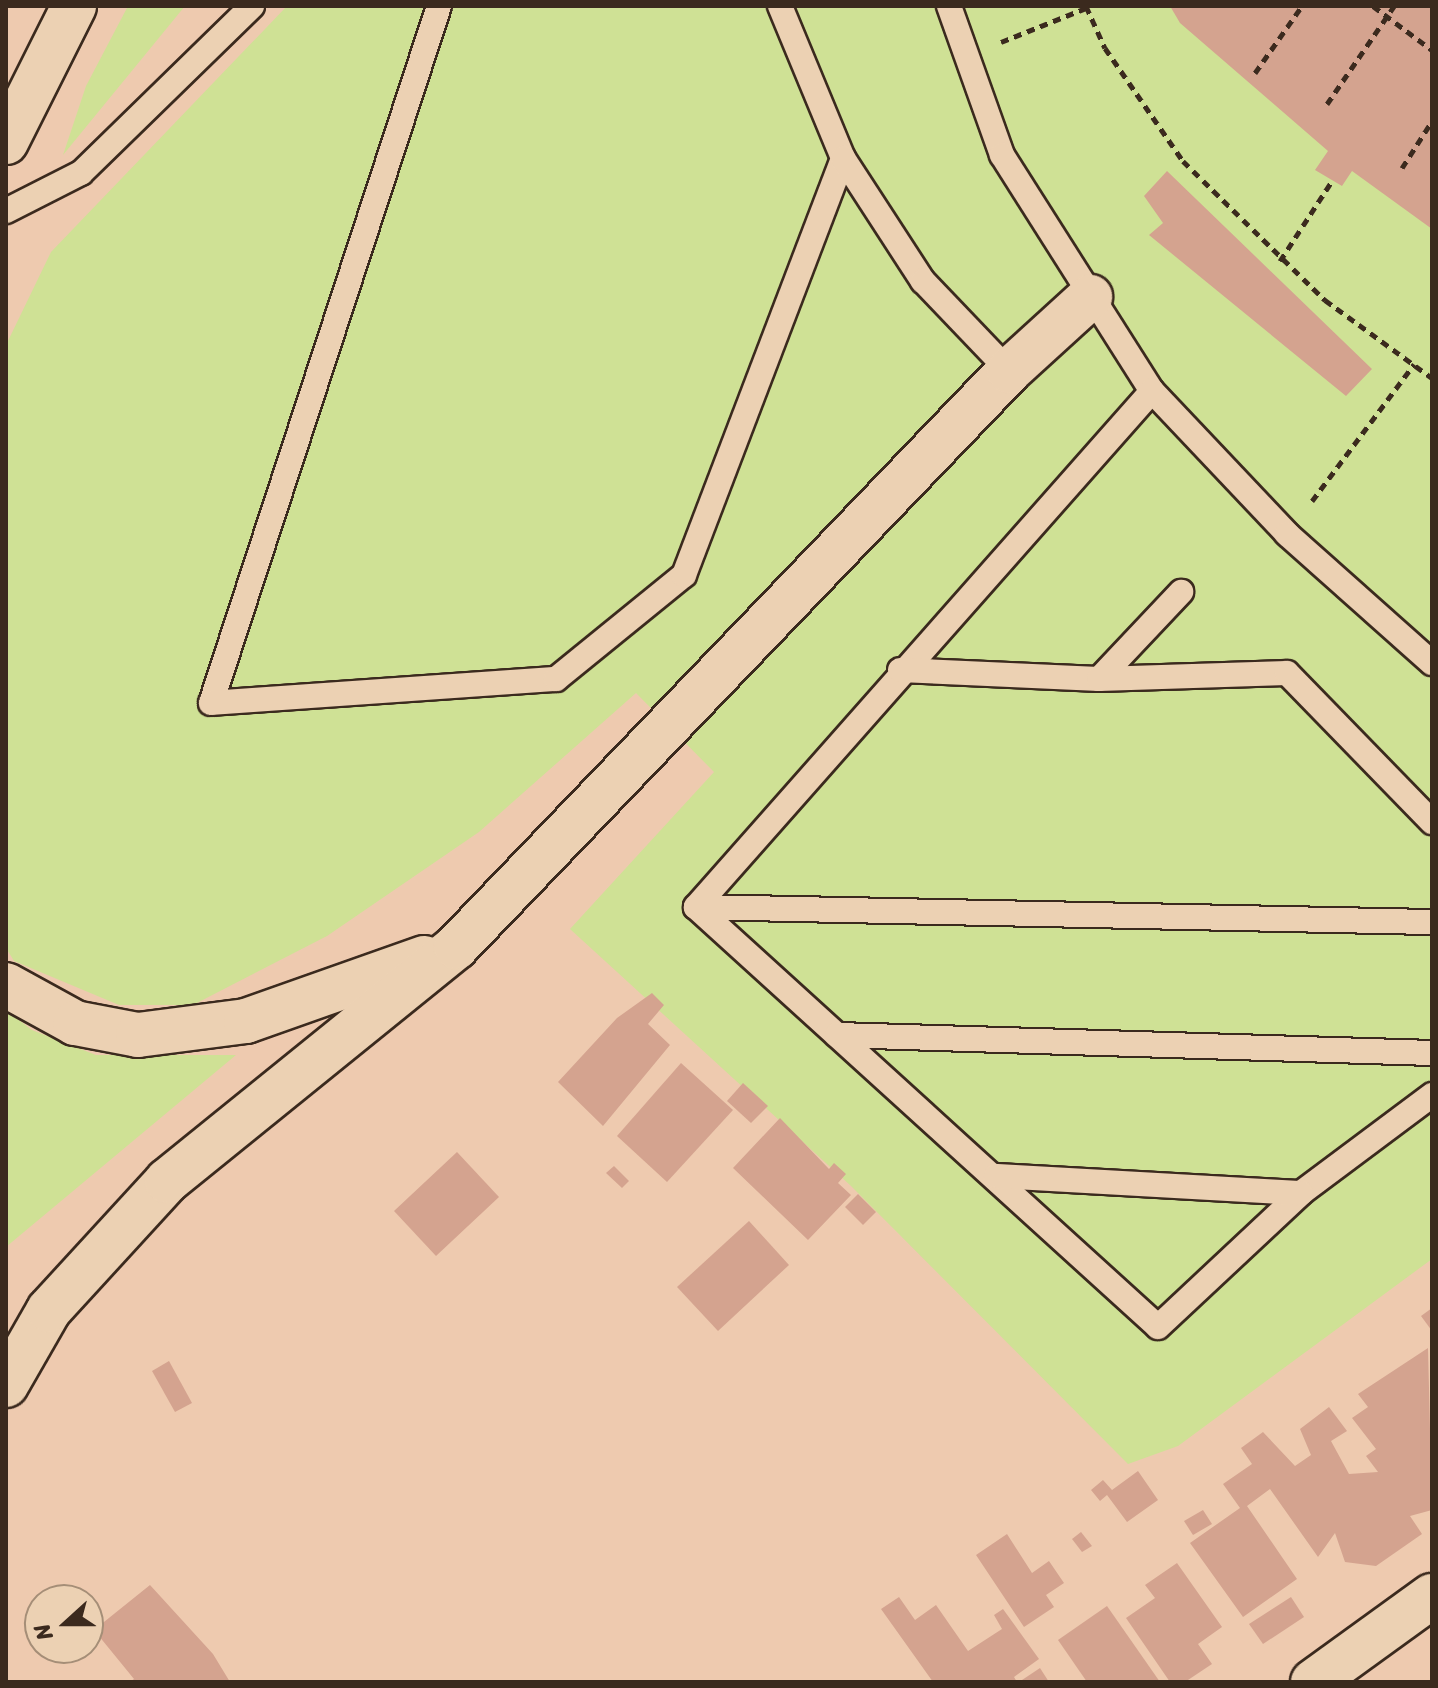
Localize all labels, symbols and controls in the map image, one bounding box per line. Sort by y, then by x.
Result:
north arrow [24,1584,104,1664]
text: N [22,1618,64,1646]

